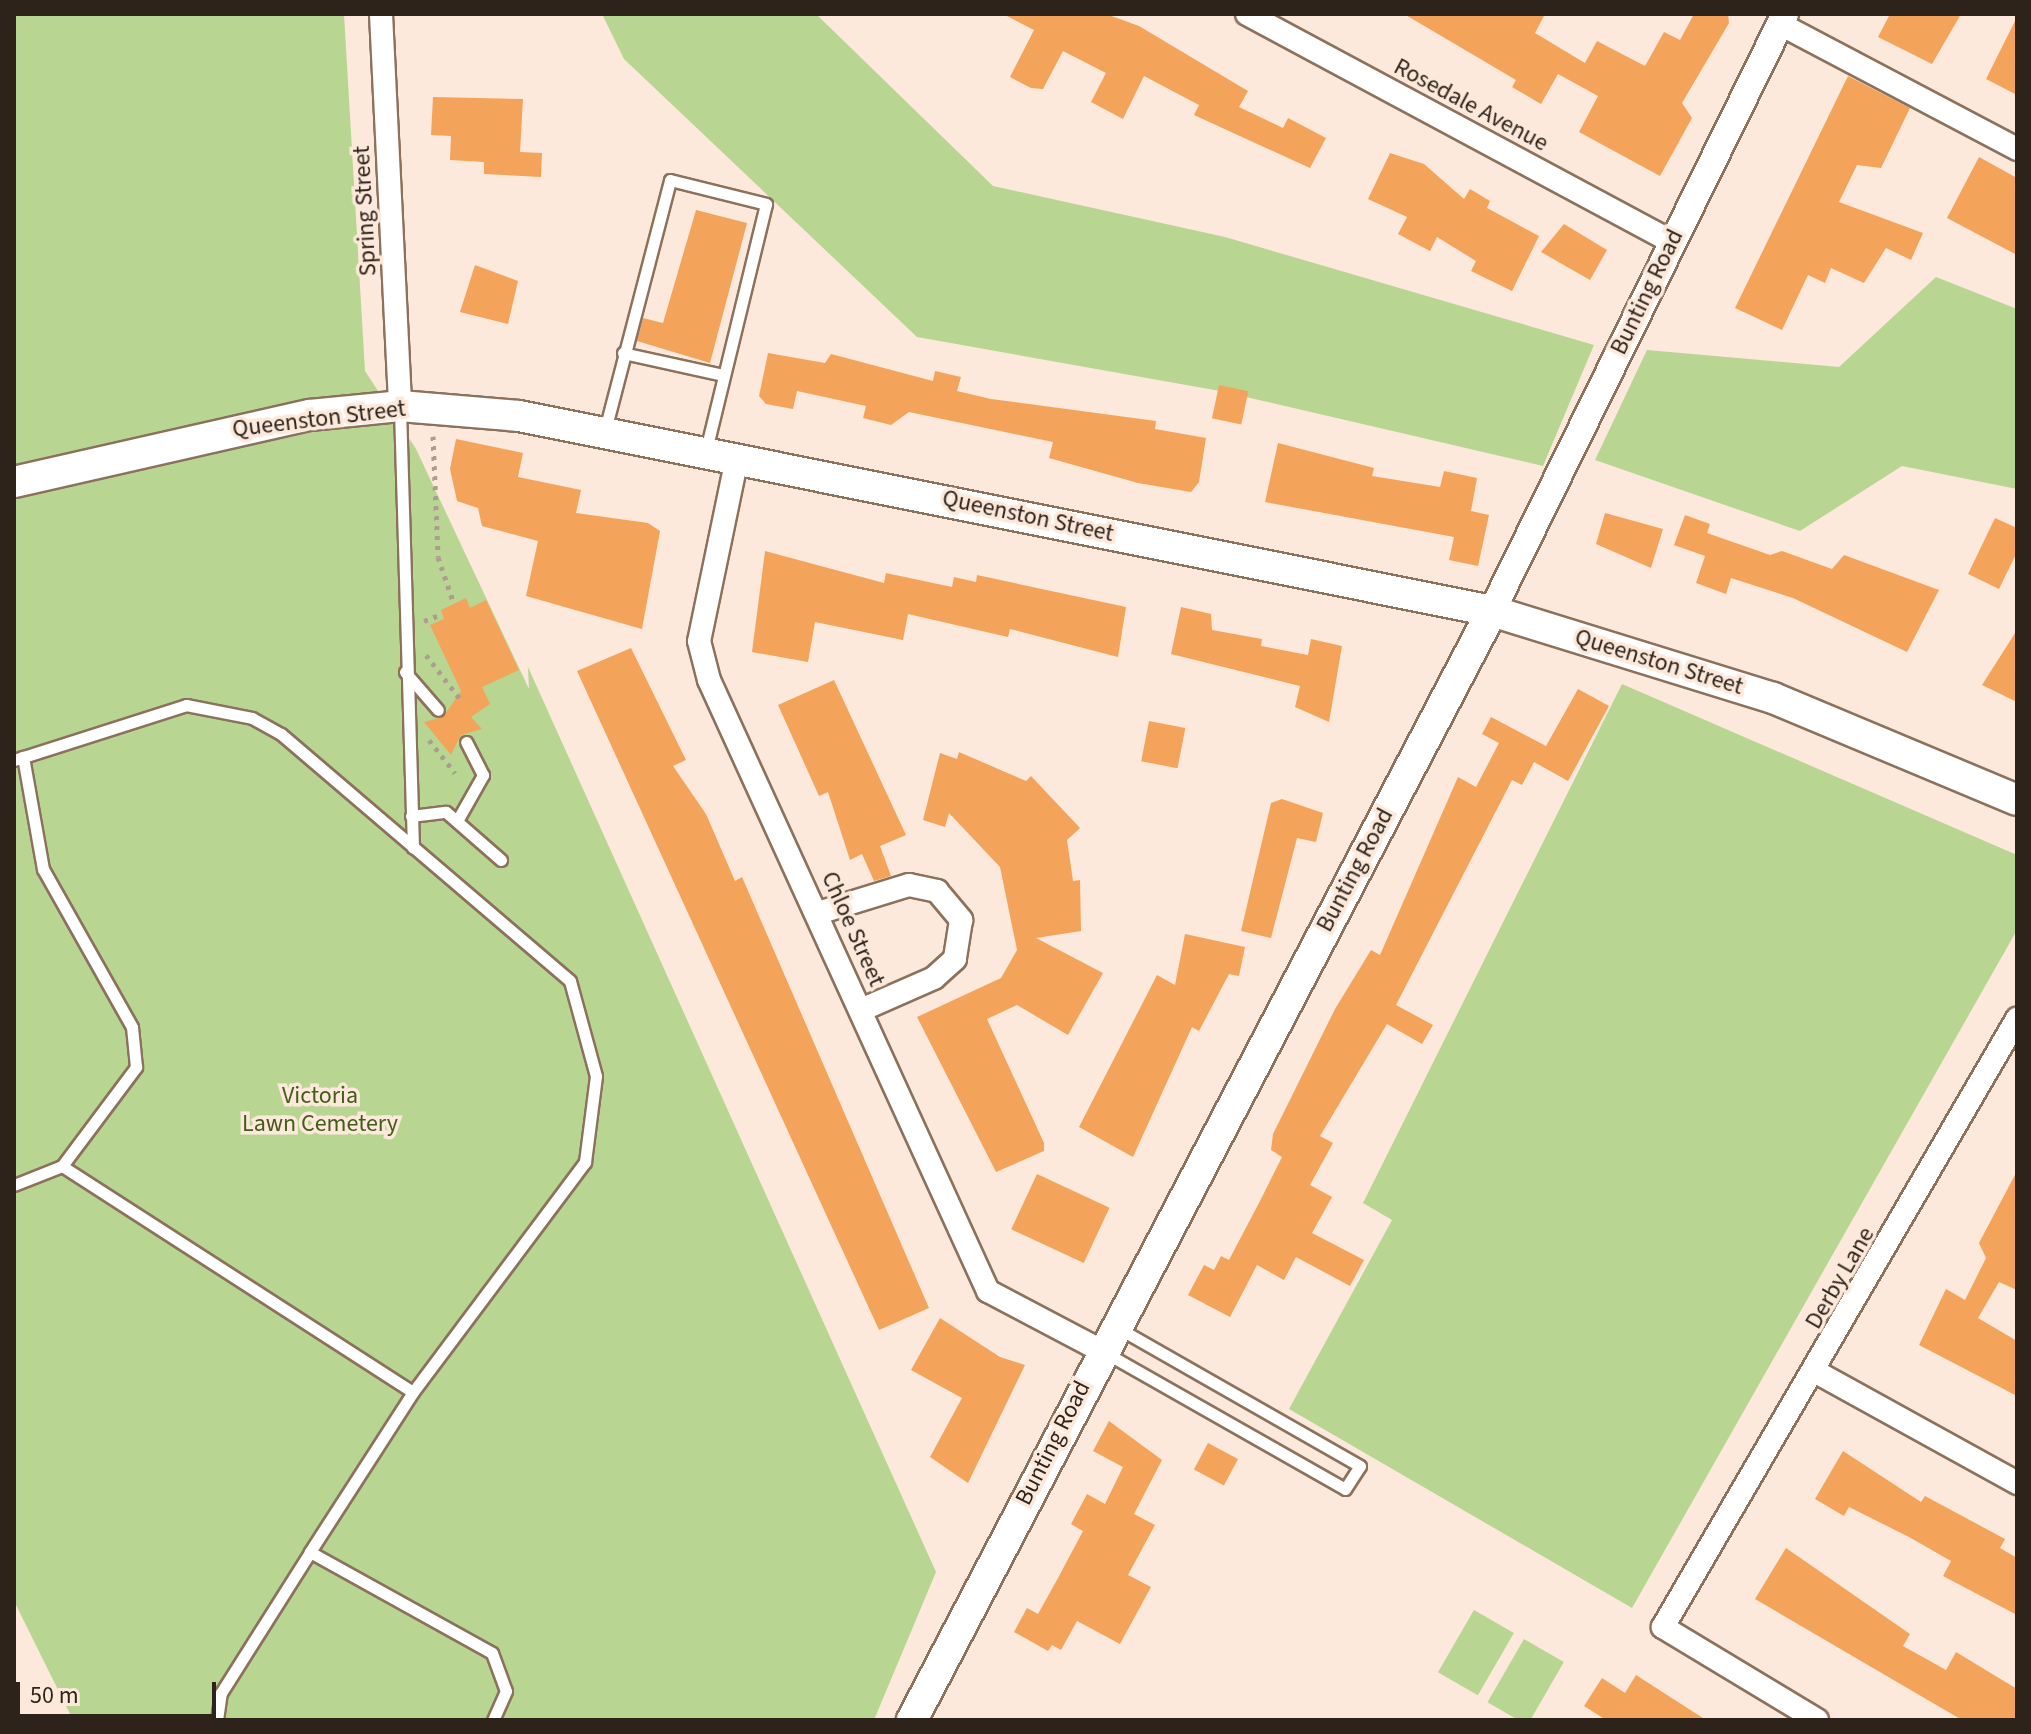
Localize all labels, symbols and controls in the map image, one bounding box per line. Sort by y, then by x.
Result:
street label: Rosedale Avenue [1389,52,1553,158]
street label: Spring Street [347,145,383,277]
street label: Bunting Road [1604,225,1690,359]
street label: Queenston Street [231,394,407,444]
street label: Queenston Street [940,484,1116,548]
street label: Queenston Street [1571,623,1747,701]
street label: Bunting Road [1310,803,1400,937]
street label: Chloe Street [815,867,891,991]
park label: Victoria Lawn Cemetery [242,1082,398,1138]
street label: Derby Lane [1799,1222,1881,1334]
street label: Bunting Road [1009,1376,1097,1510]
scale bar [20,1666,220,1716]
text: 50 m [30,1678,79,1713]

